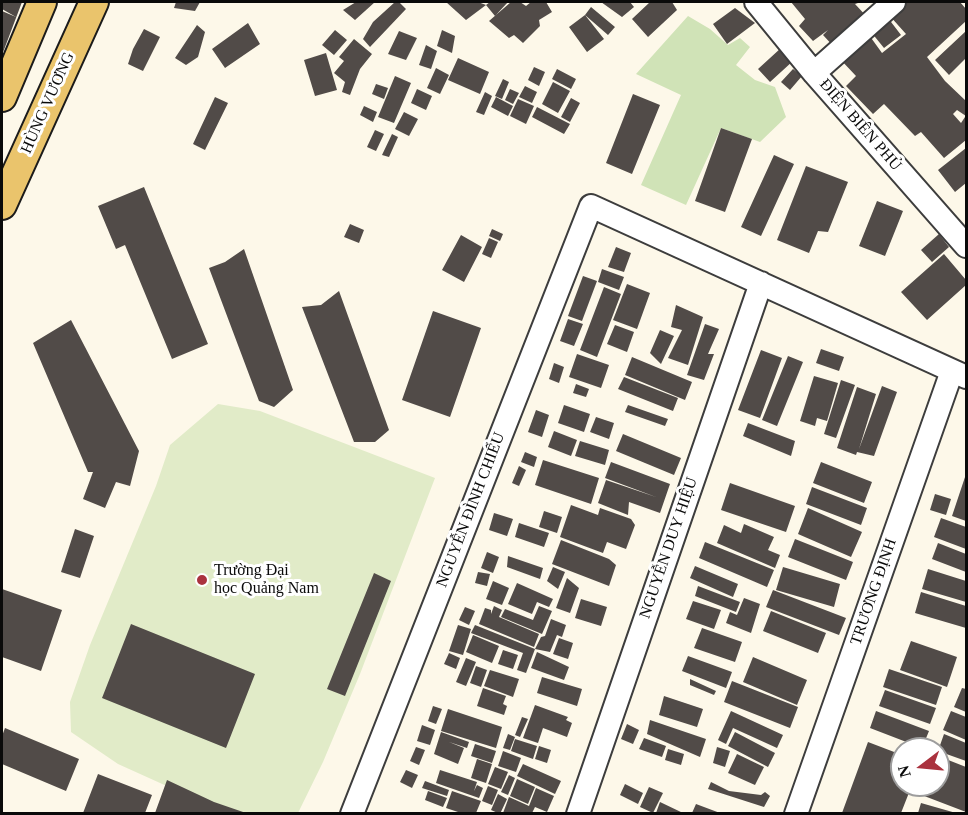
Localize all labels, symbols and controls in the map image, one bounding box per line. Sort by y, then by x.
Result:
street label: HÙNG VƯƠNG [17,49,79,157]
street label: ĐIỆN BIÊN PHỦ [815,75,905,175]
street label: NGUYỄN ĐÌNH CHIỂU [433,430,509,590]
street label: NGUYỄN DUY HIỆU [636,475,702,621]
street label: TRƯƠNG ĐỊNH [847,536,901,648]
place label: Trường Đại học Quảng Nam [214,561,319,599]
marker: Trường Đại học Quảng Nam [195,573,209,587]
north arrow [890,737,950,797]
text: N [894,764,914,779]

